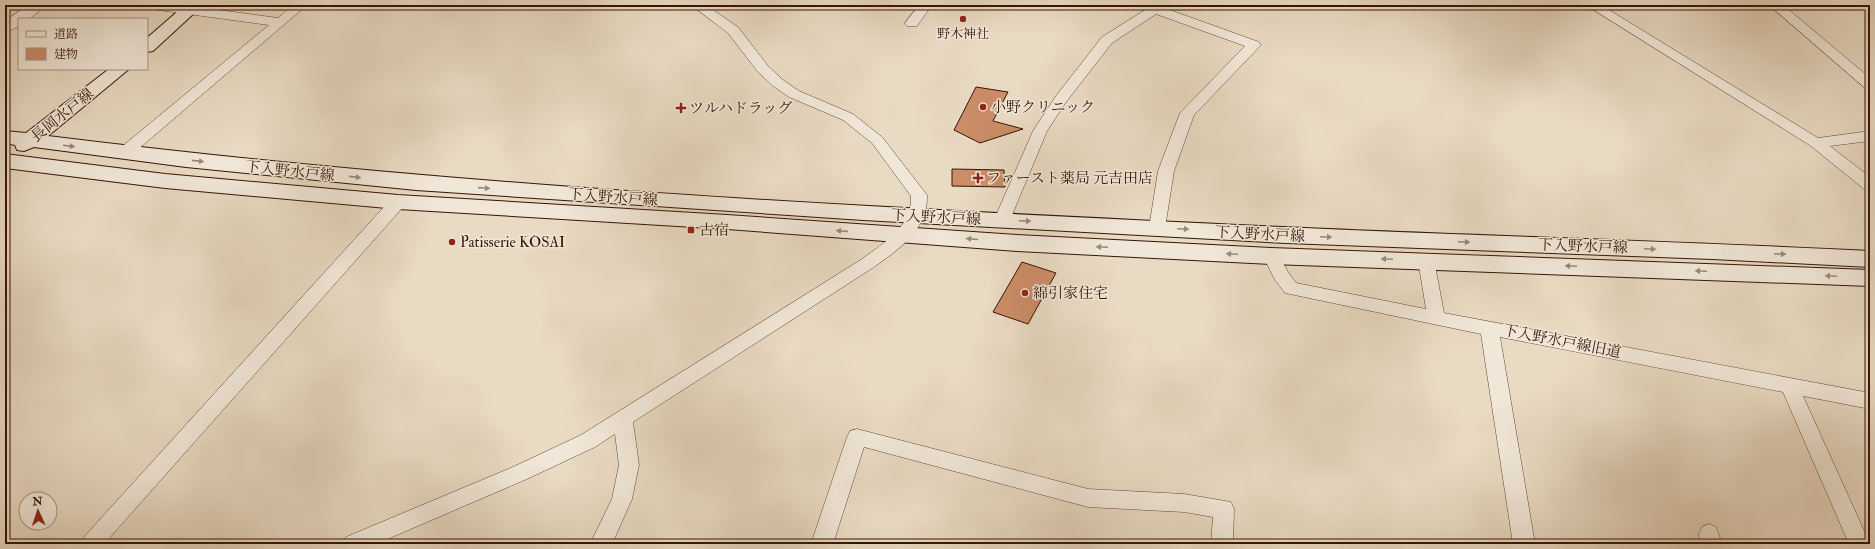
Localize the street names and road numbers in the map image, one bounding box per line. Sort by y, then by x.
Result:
street label: 長岡水戸線 [27,84,97,146]
street label: 下入野水戸線 [244,157,336,186]
street label: 下入野水戸線 [567,185,659,210]
street label: 下入野水戸線 [891,206,981,229]
street label: 下入野水戸線 [1215,223,1305,246]
street label: 下入野水戸線 [1538,235,1628,258]
street label: 下入野水戸線旧道 [1501,321,1623,362]

